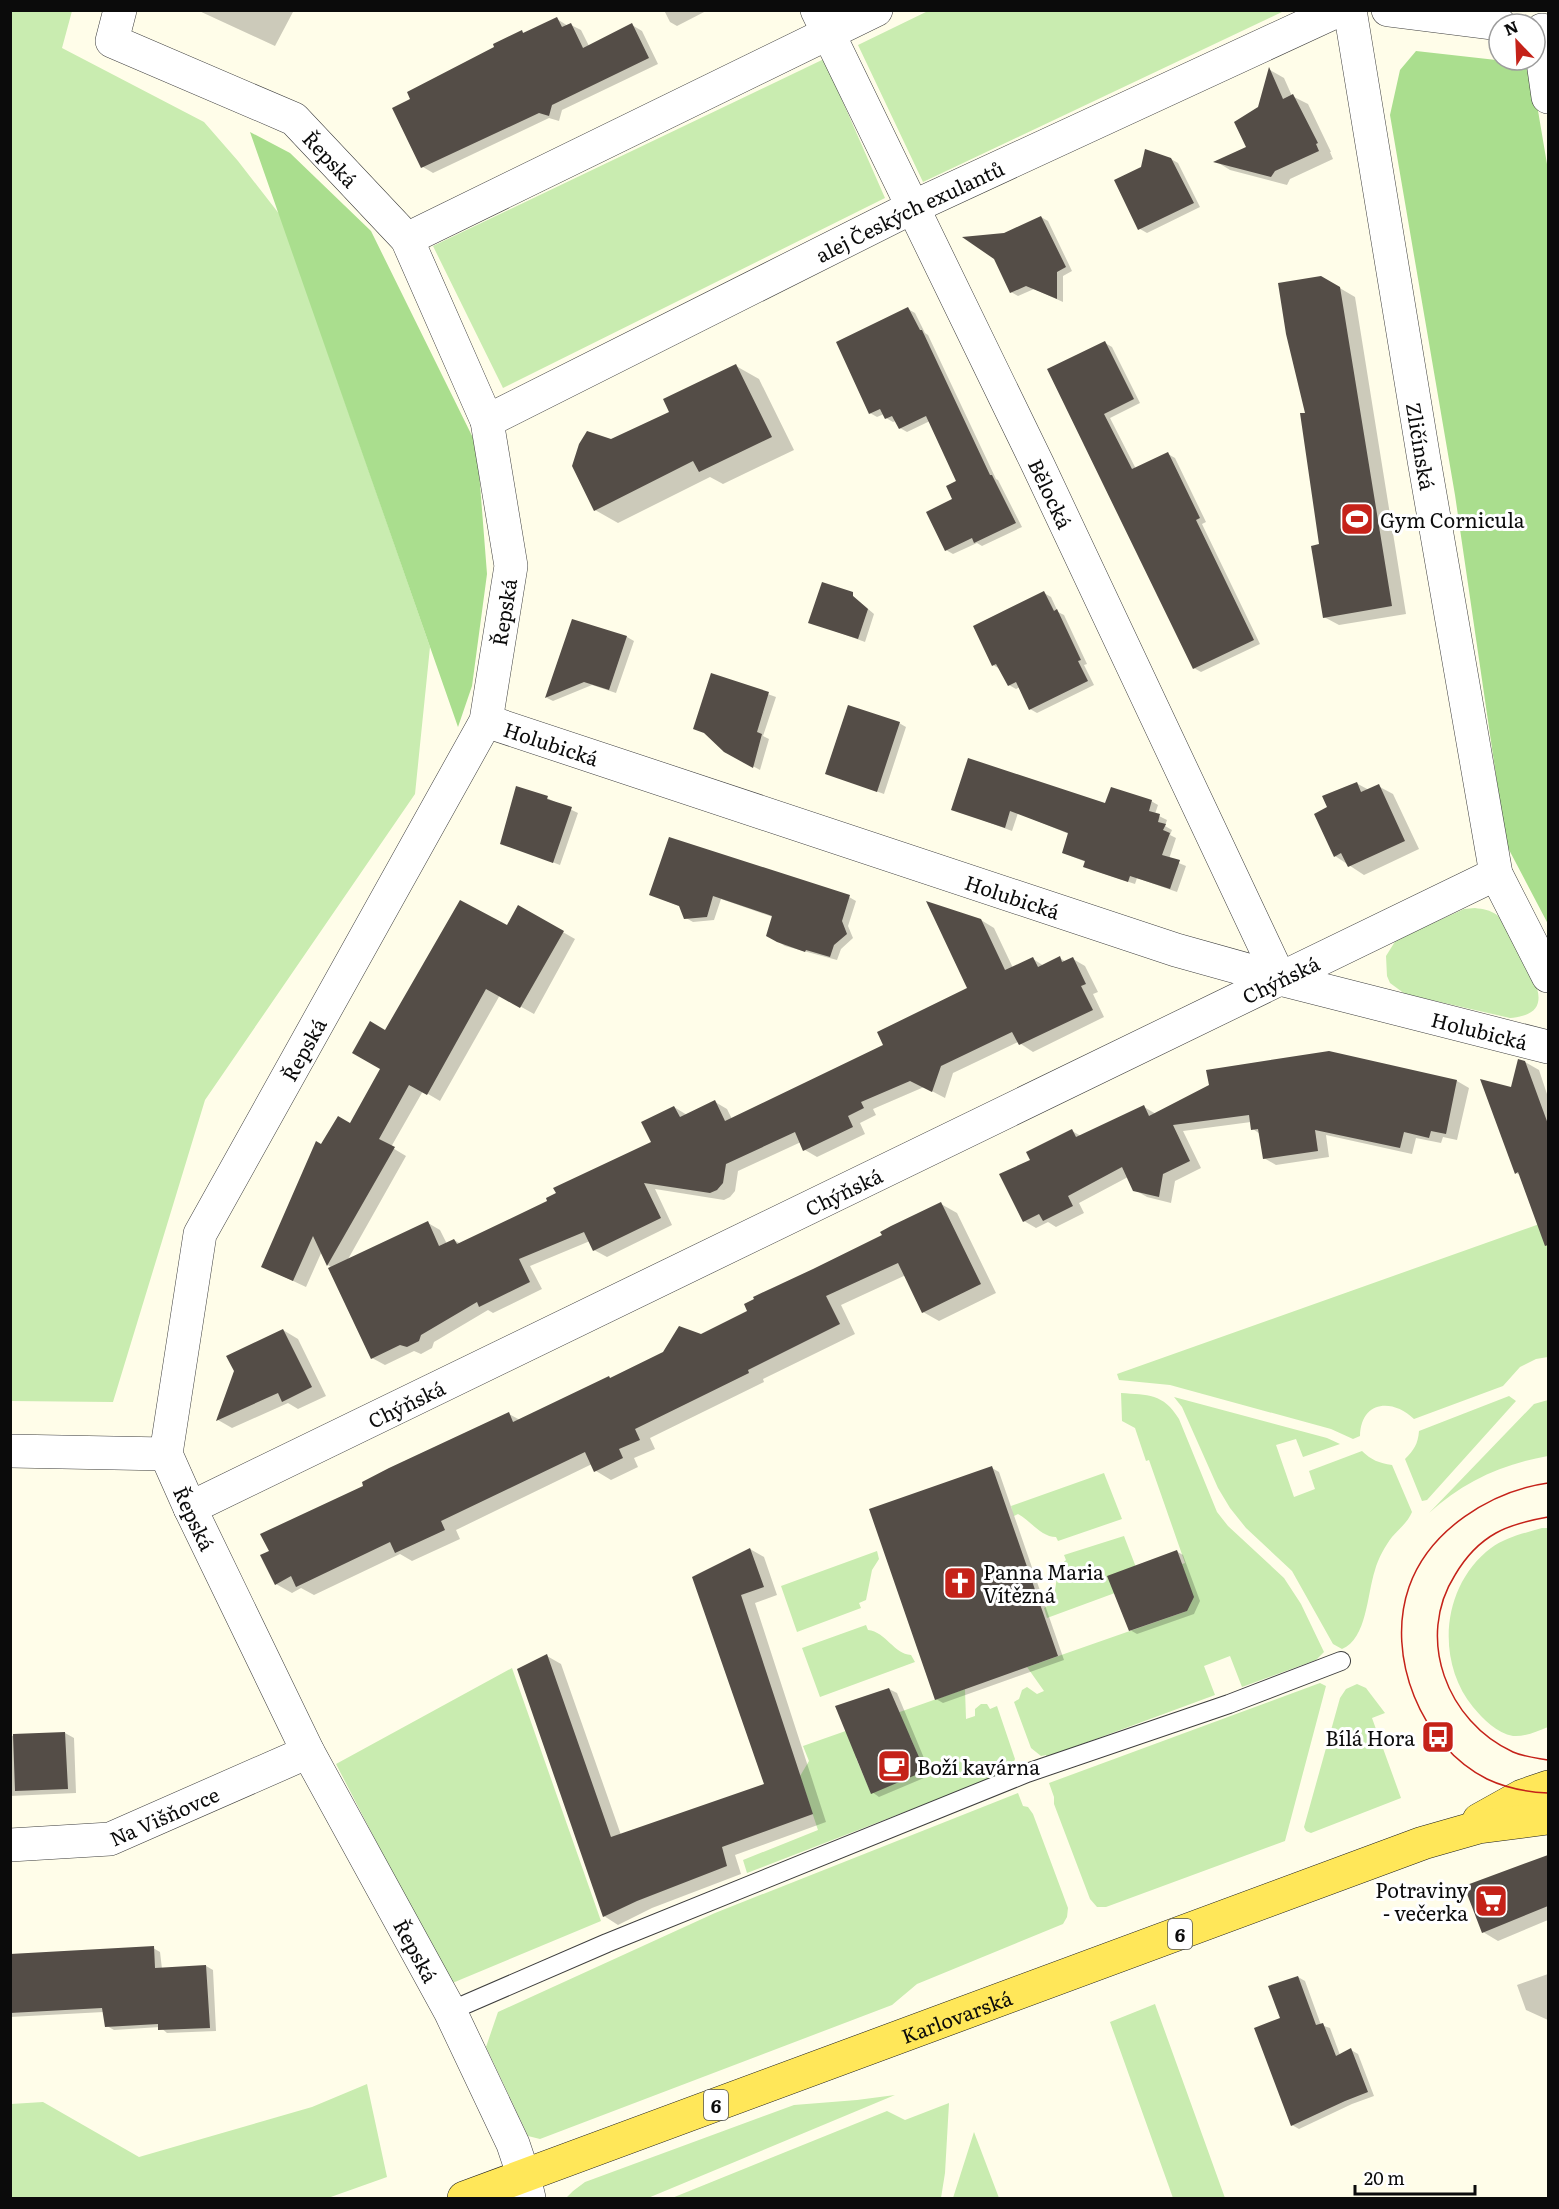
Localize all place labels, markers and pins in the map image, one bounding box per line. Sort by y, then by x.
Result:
sports icon: Gym Cornicula [1339,501,1375,537]
place label: Gym Cornicula [1380,504,1525,534]
place label: Panna Maria Vítězná [983,1556,1104,1609]
church icon: Panna Maria Vítězná [942,1565,978,1601]
bus stop icon: Bílá Hora [1420,1719,1456,1755]
place label: Bílá Hora [1325,1722,1415,1752]
cafe icon: Boží kavárna [876,1748,912,1784]
place label: Boží kavárna [917,1751,1040,1781]
place label: Potraviny - večerka [1375,1874,1468,1927]
supermarket icon: Potraviny - večerka [1473,1883,1509,1919]

